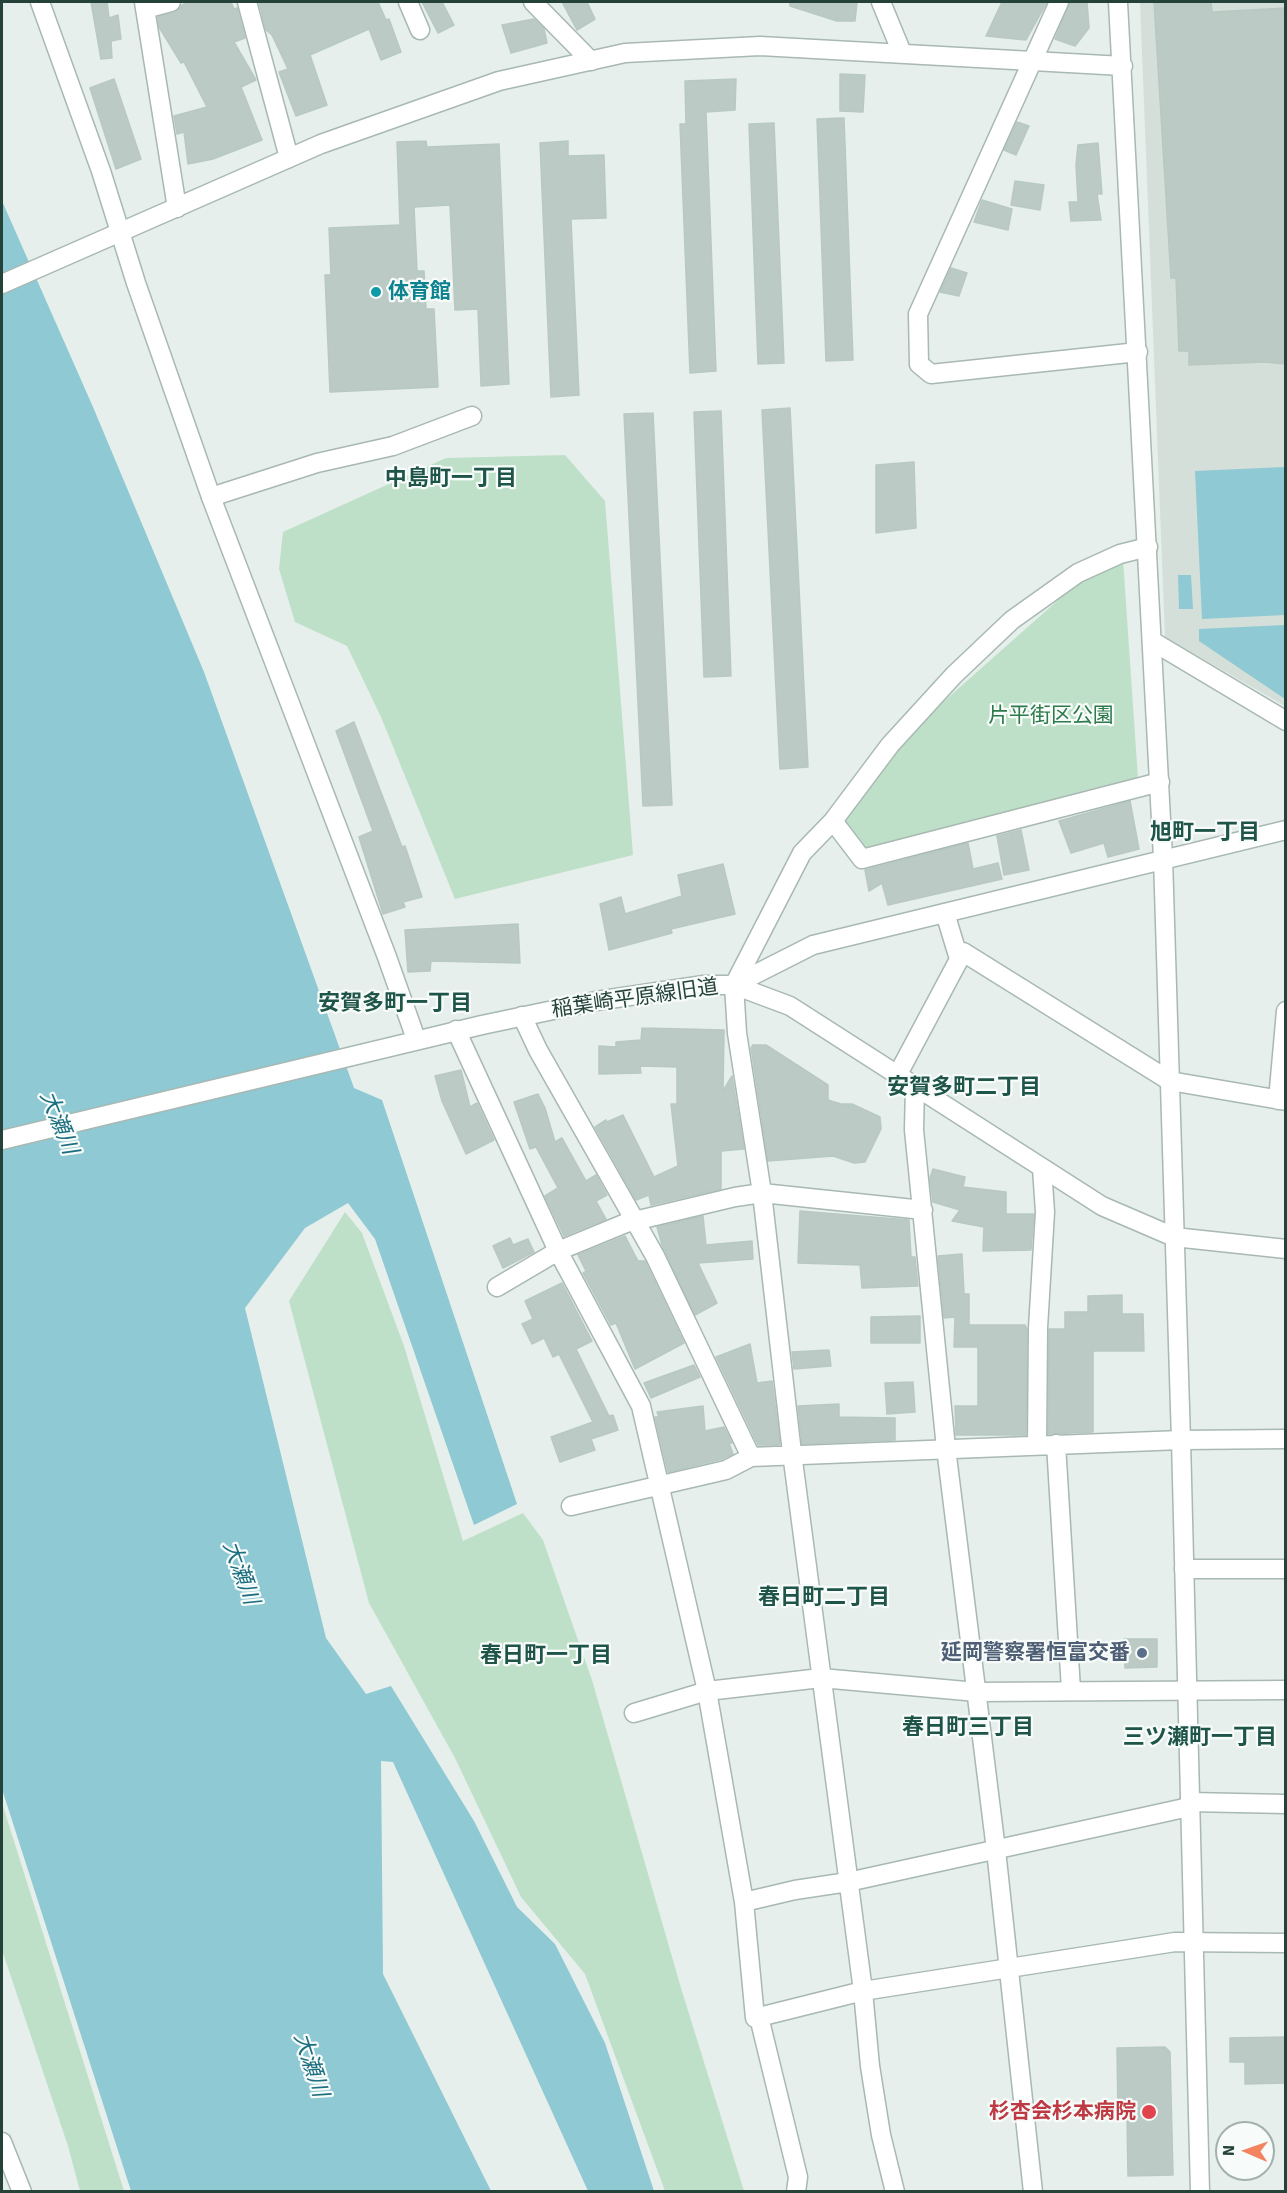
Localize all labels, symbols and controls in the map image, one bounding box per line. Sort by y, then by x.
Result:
place label: 体育館 [388,279,451,305]
marker: 体育館 [369,285,383,299]
district label: 中島町一丁目 [385,466,517,492]
park label: 片平街区公園 [988,703,1114,729]
district label: 旭町一丁目 [1150,820,1260,846]
street label: 稲葉崎平原線旧道 [550,975,720,1023]
district label: 安賀多町一丁目 [318,991,472,1017]
district label: 安賀多町二丁目 [887,1075,1041,1101]
water label: 大瀬川 [33,1087,83,1159]
water label: 大瀬川 [216,1537,264,1609]
district label: 春日町二丁目 [758,1585,890,1611]
place label: 延岡警察署恒富交番 [941,1640,1130,1666]
district label: 春日町一丁目 [480,1643,612,1669]
marker: 延岡警察署恒富交番 [1135,1646,1149,1660]
district label: 春日町三丁目 [902,1715,1034,1741]
district label: 三ツ瀬町一丁目 [1123,1725,1277,1751]
water label: 大瀬川 [287,2030,333,2100]
place label: 杉杏会杉本病院 [989,2099,1136,2125]
marker: 杉杏会杉本病院 [1140,2103,1158,2121]
north arrow [1215,2121,1275,2181]
text: N [1219,2145,1239,2156]

